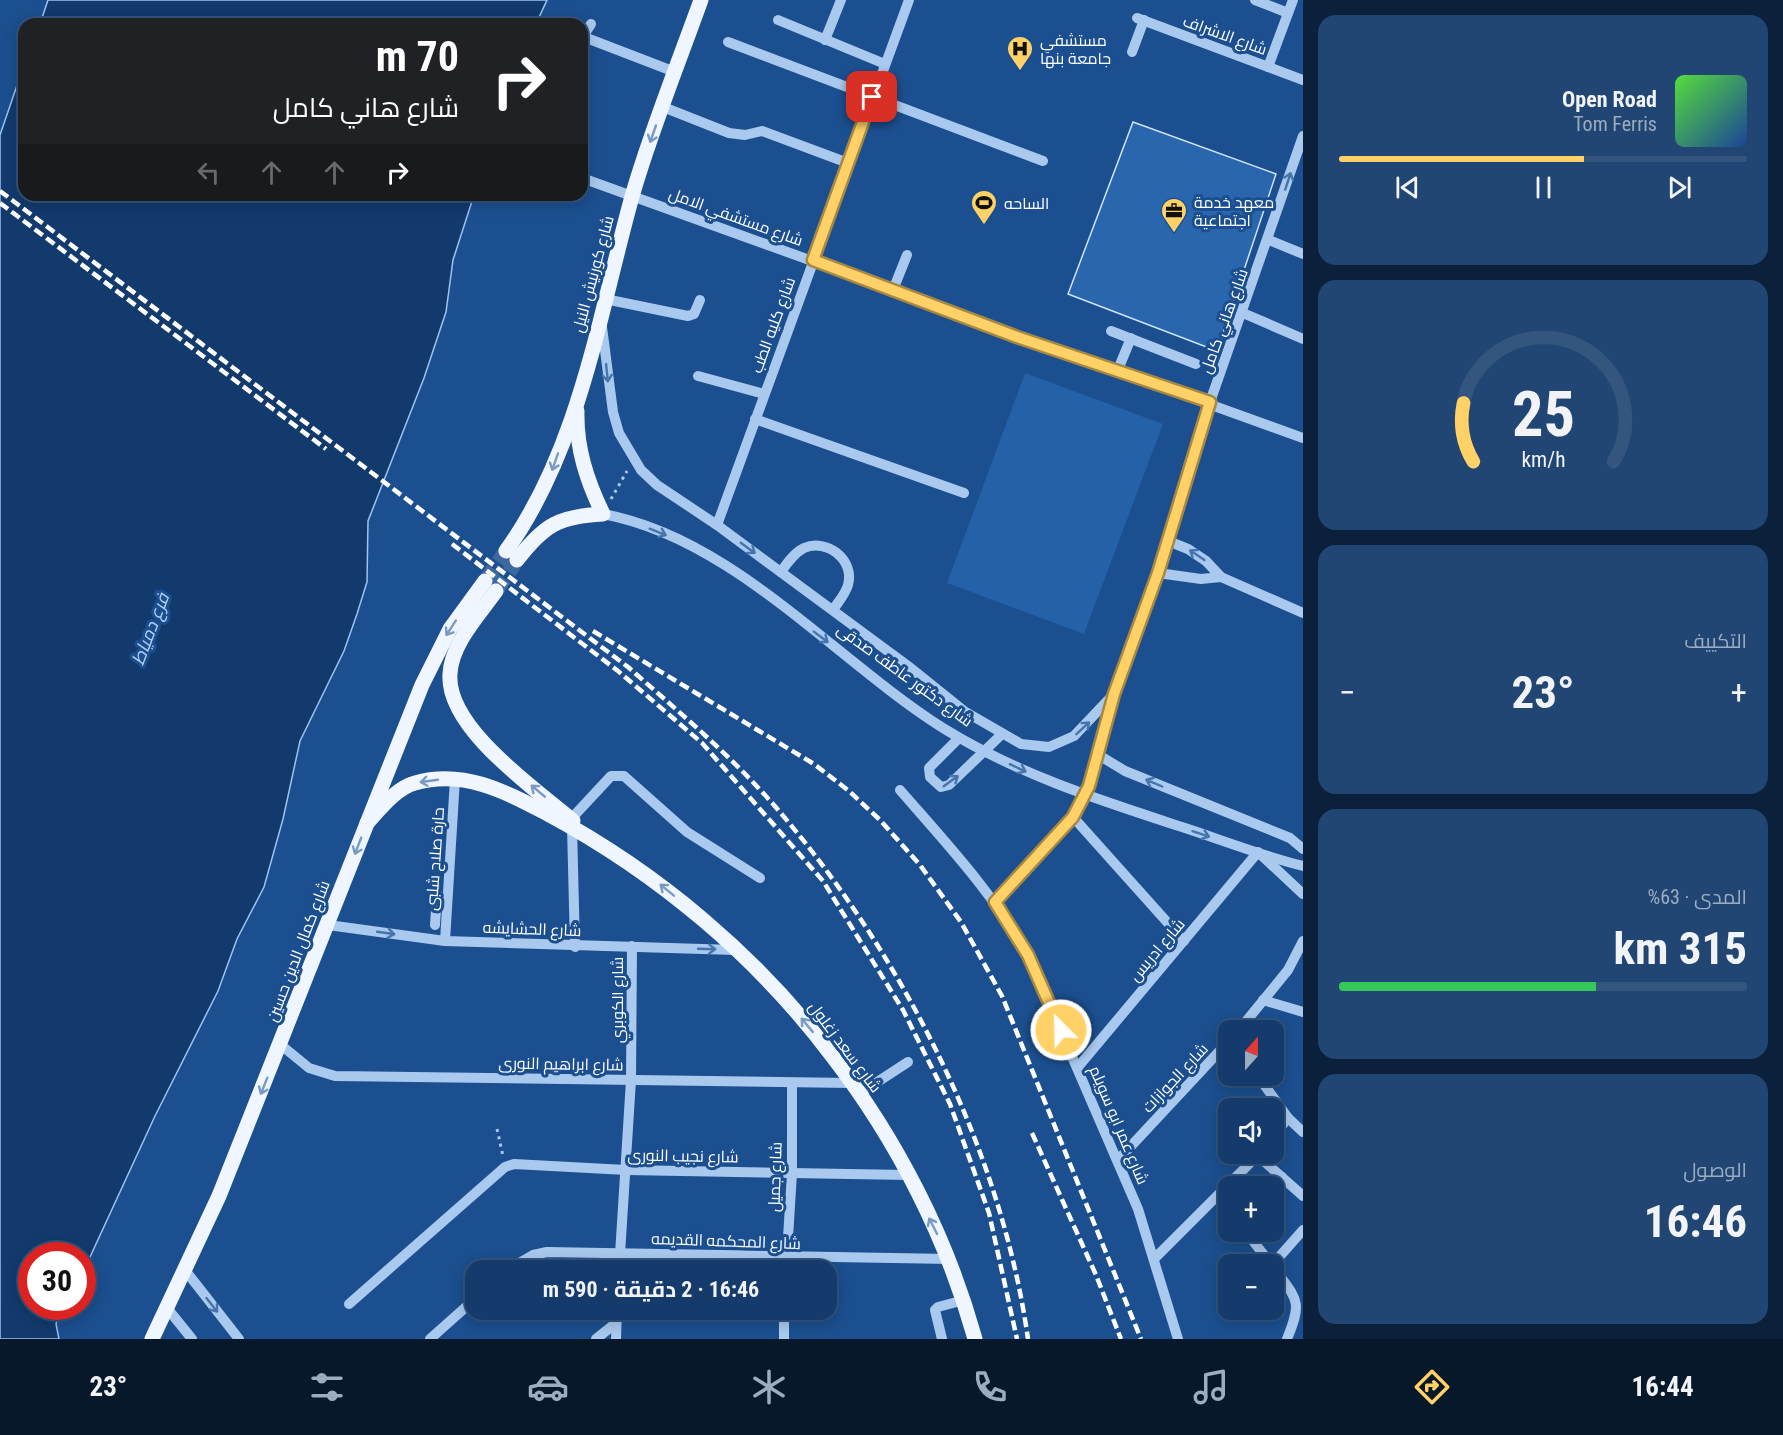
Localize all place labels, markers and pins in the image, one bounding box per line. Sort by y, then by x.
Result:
place label: مستشفي جامعة بنها [1040,31,1111,69]
hospital icon: مستشفي جامعة بنها [1005,34,1035,72]
pin [846,71,897,122]
sports icon: الساحه [969,188,999,226]
place label: معهد خدمة اجتماعية [1194,193,1274,230]
place label: الساحه [1004,194,1049,213]
office icon: معهد خدمة اجتماعية [1159,196,1189,234]

